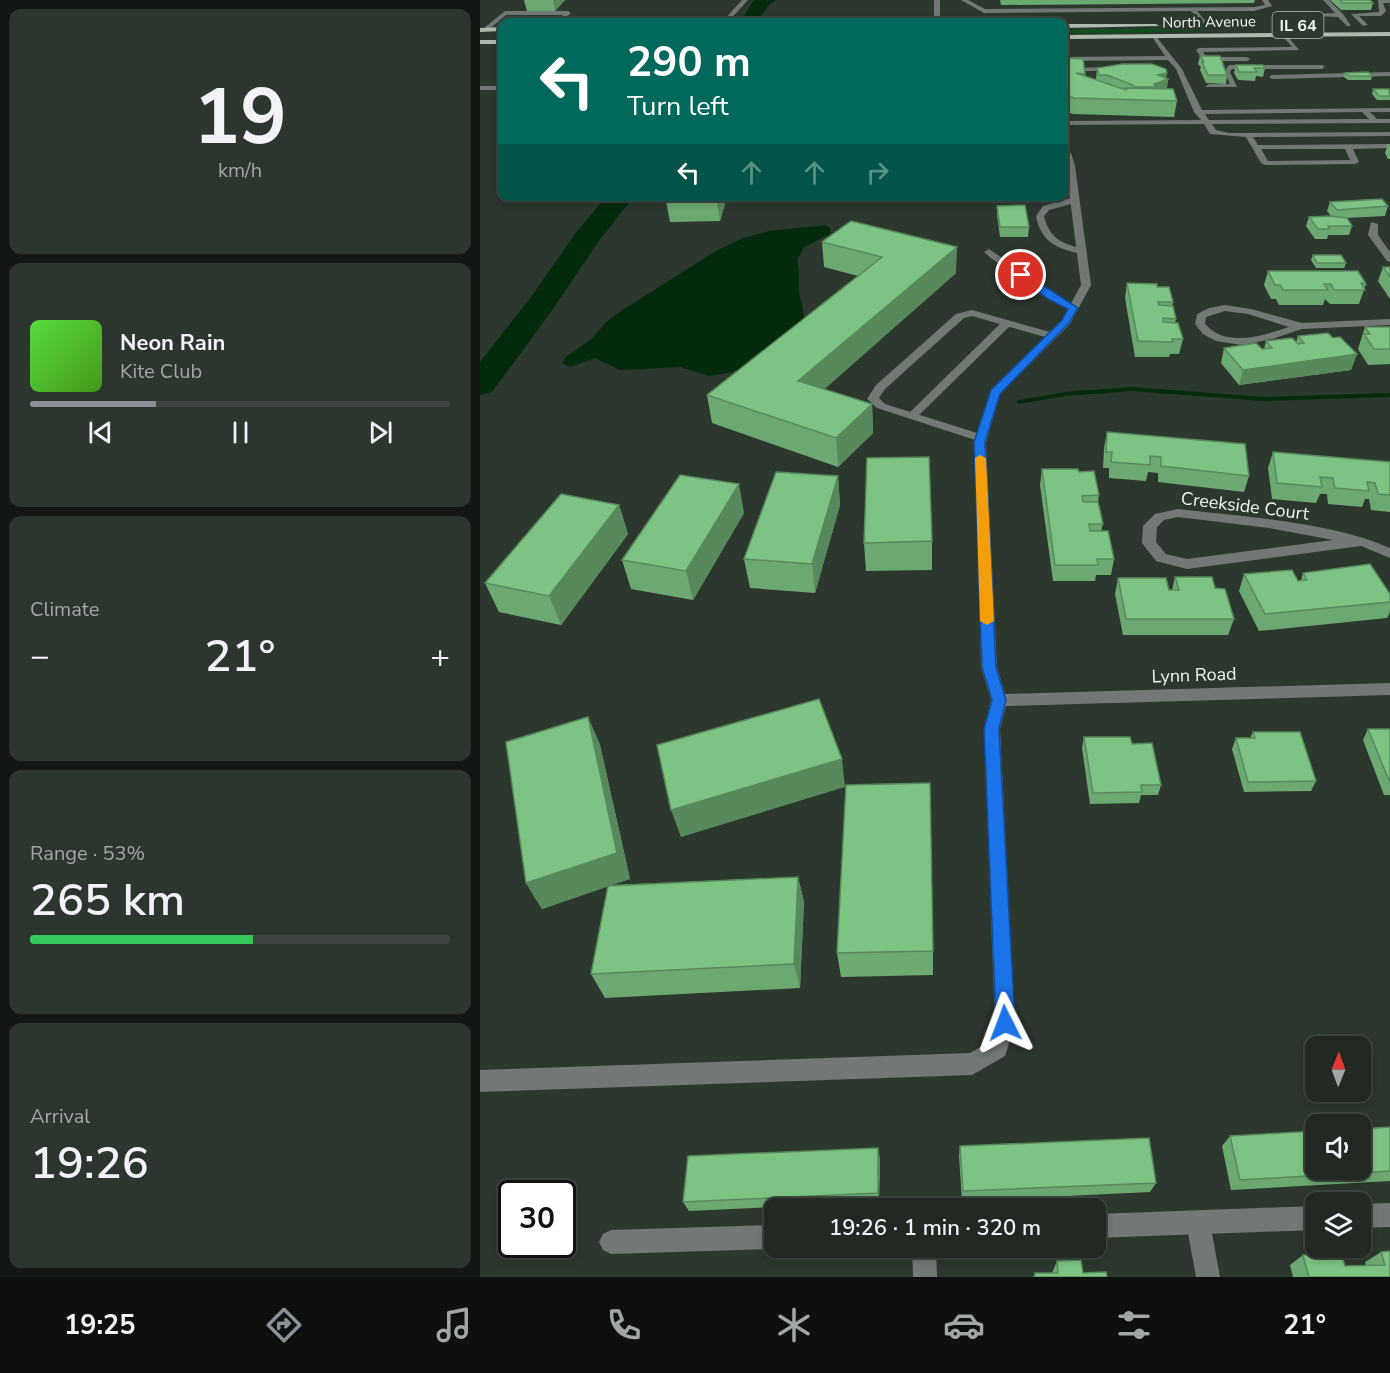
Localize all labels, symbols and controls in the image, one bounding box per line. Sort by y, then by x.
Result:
street label: North Avenue [1162,11,1256,33]
road number: IL 64 [1272,12,1324,38]
text: 290 m [627,34,751,91]
icon: left [528,42,606,120]
text: 19 [193,64,287,171]
text: Turn left [627,88,728,125]
icon: left [672,156,705,189]
icon: ahead [735,156,768,189]
icon: ahead [798,156,831,189]
icon: right [861,156,894,189]
text: km/h [218,157,262,184]
pin [995,249,1046,300]
icon: arrive [1004,258,1037,291]
text: Neon Rain [120,328,225,358]
text: Kite Club [120,358,202,385]
icon: previous [84,416,117,449]
icon: pause [224,416,257,449]
icon: next [364,416,397,449]
street label: Creekside Court [1180,486,1311,526]
text: Climate [30,596,99,623]
text: 21° [205,626,275,687]
text: − [30,634,50,679]
text: + [430,634,450,679]
street label: Lynn Road [1151,662,1237,688]
text: Range · 53% [30,840,145,867]
text: 265 km [30,870,185,931]
position arrow [973,991,1037,1055]
north arrow [1305,1036,1371,1102]
map controls [1305,1036,1371,1258]
text: Arrival [30,1103,90,1130]
button: sound [1305,1114,1371,1180]
text: 19:26 [30,1133,149,1194]
speed limit sign: 30 [498,1180,576,1258]
button: layers [1305,1192,1371,1258]
text: 19:26 · 1 min · 320 m [829,1213,1041,1243]
icon: directions [263,1304,305,1346]
icon: music [433,1304,475,1346]
icon: phone [603,1304,645,1346]
icon: climate [773,1304,815,1346]
icon: car [943,1304,985,1346]
icon: filters [1113,1304,1155,1346]
text: 19:25 [64,1307,135,1344]
text: 21° [1283,1307,1326,1344]

